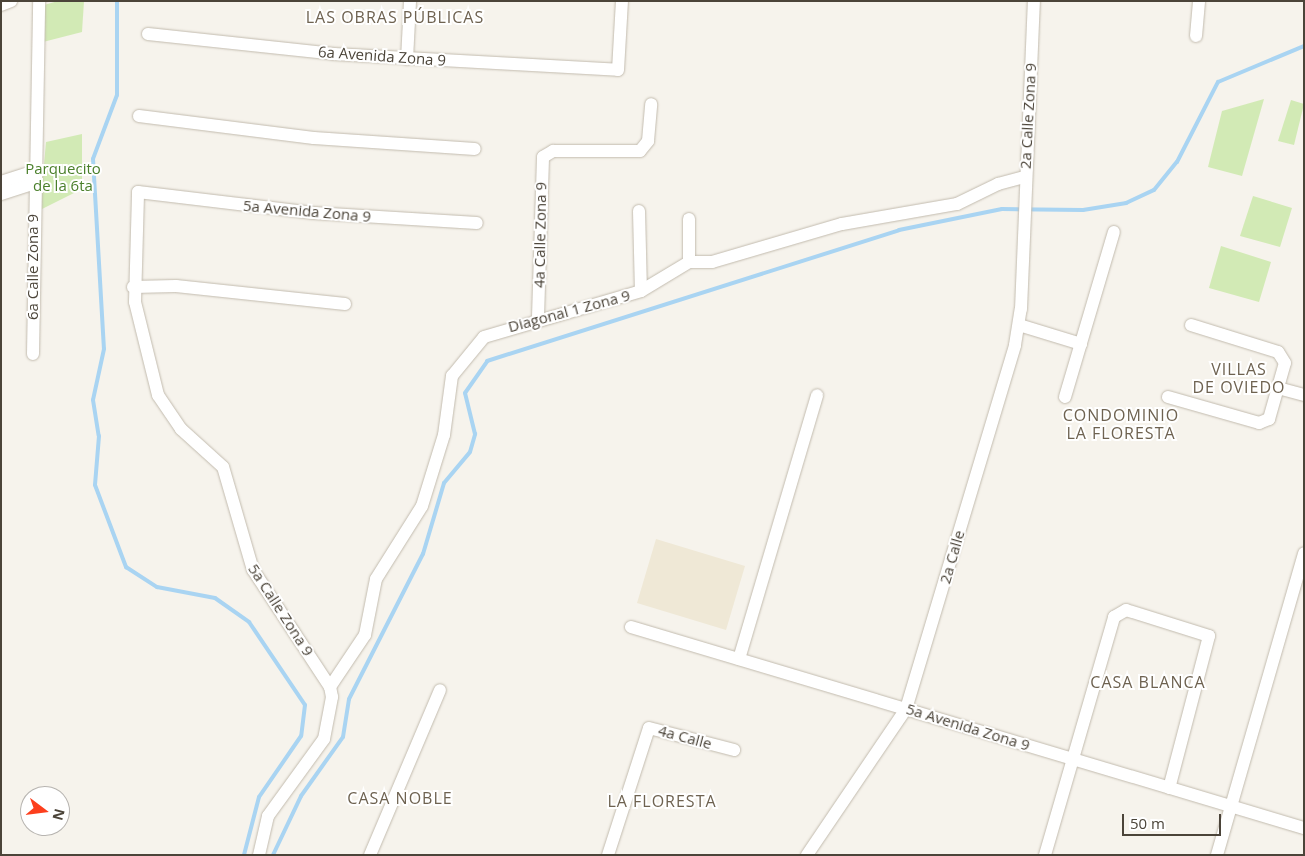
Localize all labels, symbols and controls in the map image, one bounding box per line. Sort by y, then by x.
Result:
district label: LAS OBRAS PÚBLICAS [303,7,487,27]
street label: 6a Avenida Zona 9 [317,43,447,69]
street label: 2a Calle Zona 9 [1016,63,1040,169]
park label: Parquecito de la 6ta [25,159,101,194]
street label: 4a Calle Zona 9 [530,182,550,288]
street label: 5a Avenida Zona 9 [242,196,372,226]
street label: 6a Calle Zona 9 [24,214,42,320]
street label: Diagonal 1 Zona 9 [506,286,632,336]
district label: VILLAS DE OVIEDO [1191,359,1287,397]
district label: CONDOMINIO LA FLORESTA [1062,405,1180,443]
street label: 2a Calle [936,528,968,586]
street label: 5a Calle Zona 9 [245,561,317,659]
district label: CASA BLANCA [1089,672,1207,692]
street label: 5a Avenida Zona 9 [904,700,1032,754]
street label: 4a Calle [656,721,714,753]
north arrow [20,786,70,836]
district label: CASA NOBLE [346,788,454,808]
district label: LA FLORESTA [606,791,718,811]
scale bar [1125,804,1224,836]
text: N [48,807,70,823]
text: 50 m [1130,813,1165,833]

